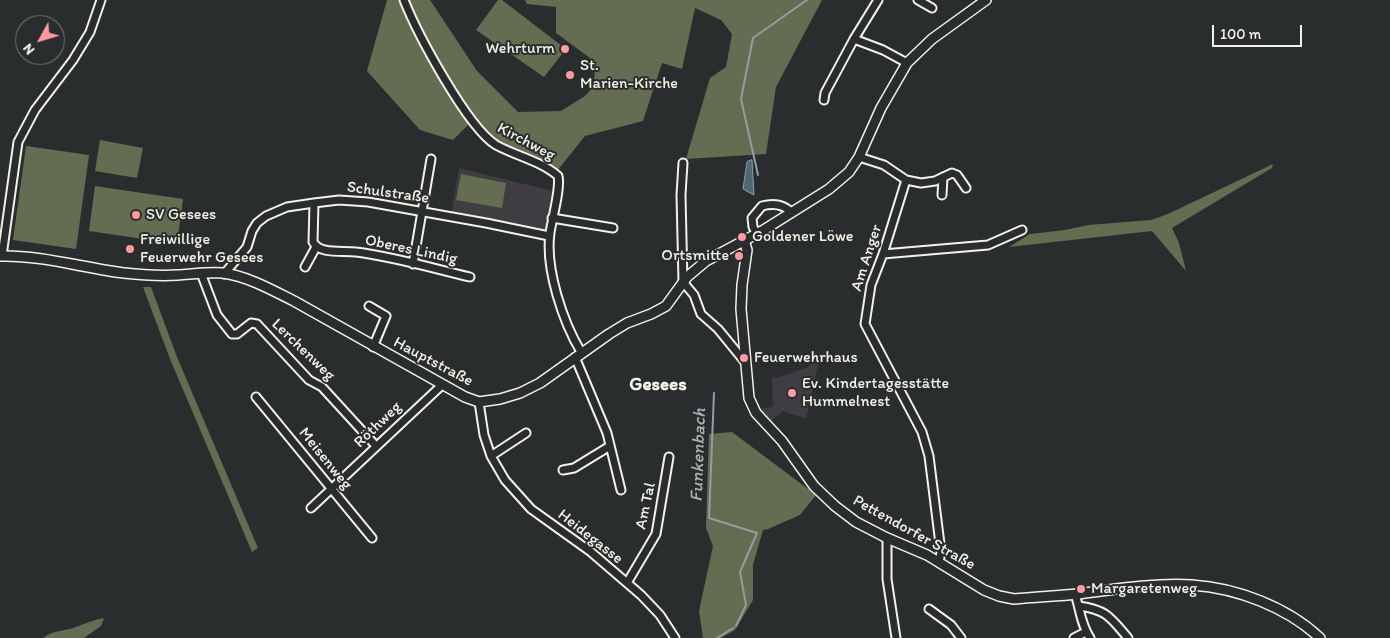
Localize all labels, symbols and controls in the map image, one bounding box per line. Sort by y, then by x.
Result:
north arrow [15,15,65,65]
scale bar [1215,15,1305,47]
text: 100 m [1220,25,1261,43]
place label: Wehrturm [486,39,555,59]
text: N [19,40,38,58]
marker: Wehrturm [559,43,571,55]
place label: St. Marien-Kirche [580,56,678,94]
marker: St. Marien-Kirche [564,69,576,81]
street label: Kirchweg [494,119,558,165]
street label: Schulstraße [346,178,430,208]
place label: SV Gesees [146,205,216,225]
marker: SV Gesees [130,209,142,221]
street label: Am Anger [847,222,887,294]
place label: Goldener Löwe [752,227,853,247]
place label: Freiwillige Feuerwehr Gesees [140,230,263,268]
street label: Oberes Lindig [363,231,459,269]
marker: Goldener Löwe [736,231,748,243]
marker: Freiwillige Feuerwehr Gesees [124,243,136,255]
place label: Ortsmitte [661,246,729,266]
marker: Ortsmitte [733,250,745,262]
street label: Lerchenweg [267,315,339,385]
street label: Hauptstraße [390,333,476,391]
place label: Feuerwehrhaus [754,348,858,368]
marker: Feuerwehrhaus [738,352,750,364]
district label: Gesees [629,374,687,396]
place label: Ev. Kindertagesstätte Hummelnest [802,374,949,412]
marker: Ev. Kindertagesstätte Hummelnest [786,387,798,399]
street label: Röthweg [350,398,406,452]
water label: Funkenbach [687,408,711,502]
street label: Meisenweg [294,424,356,494]
street label: Am Tal [632,481,660,531]
street label: Pettendorfer Straße [849,491,979,575]
street label: Heidegasse [553,506,627,568]
place label: Margaretenweg [1091,579,1197,599]
marker: Margaretenweg [1075,583,1087,595]

